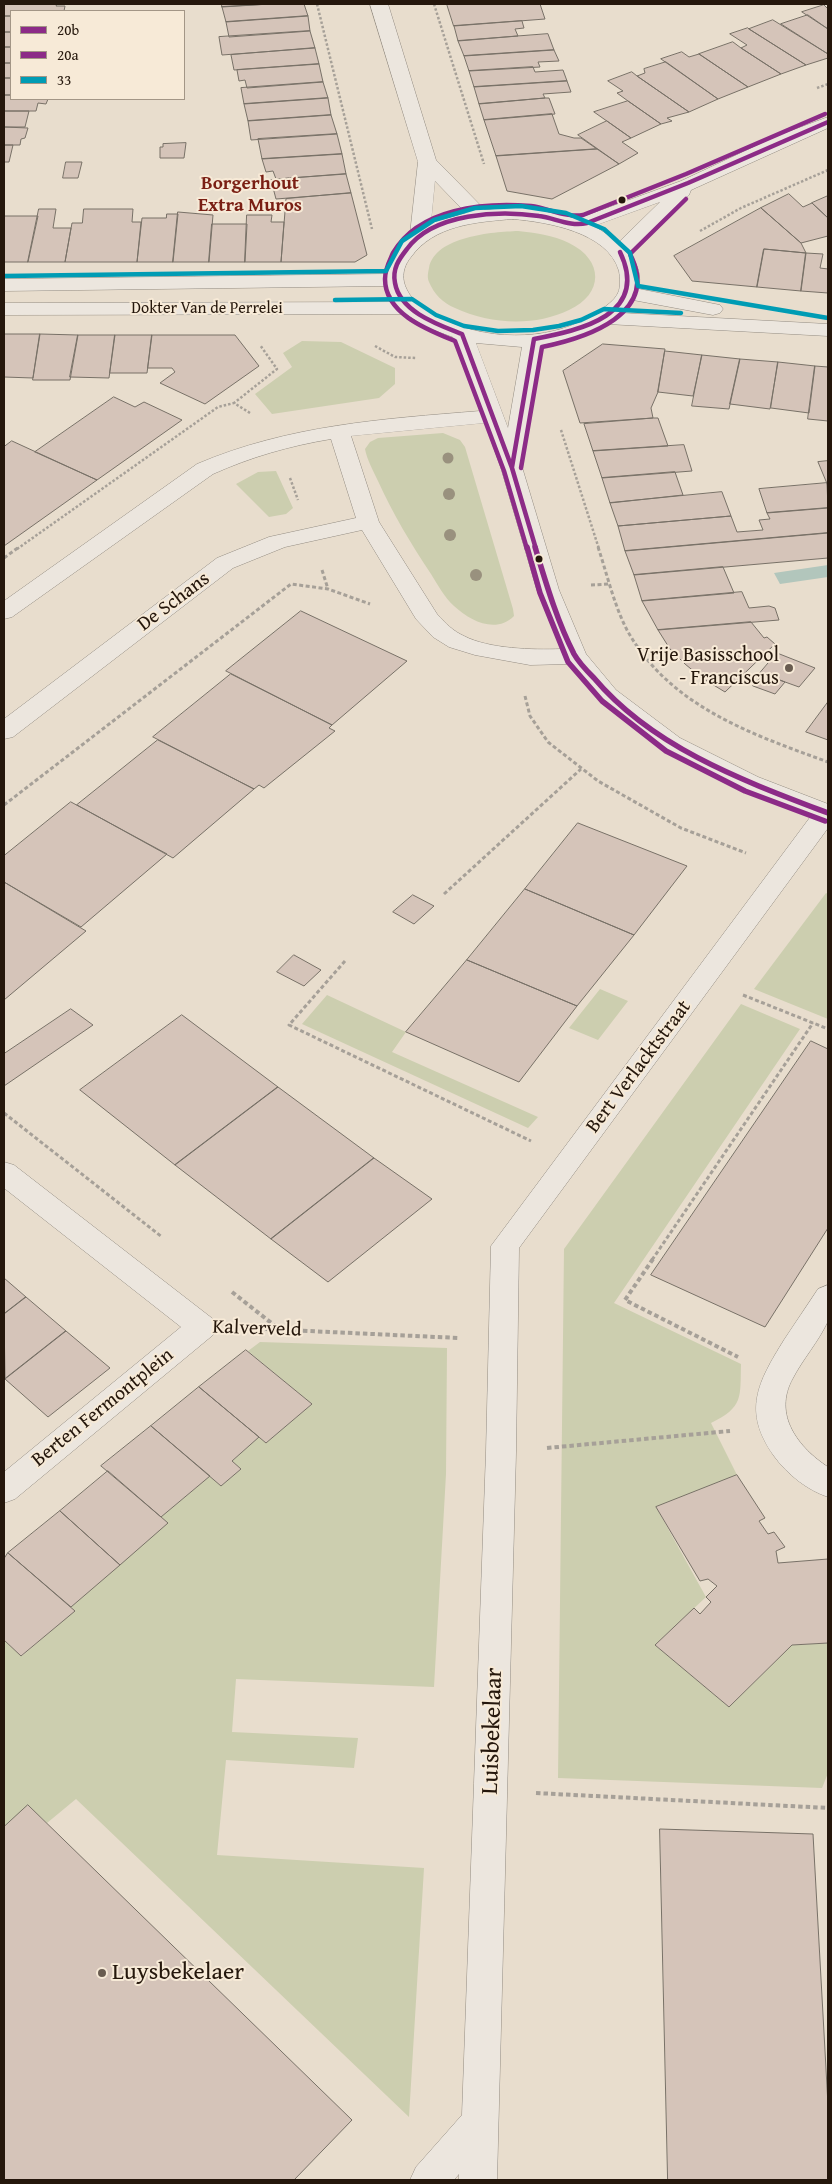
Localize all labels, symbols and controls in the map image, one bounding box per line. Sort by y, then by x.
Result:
legend [10,10,185,100]
text: 20b [57,19,79,40]
text: 20a [57,44,79,65]
text: 33 [57,69,71,90]
district label: Borgerhout Extra Muros [198,173,302,217]
unlabelled marker [617,195,627,205]
street label: Dokter Van de Perrelei [131,299,283,319]
unlabelled marker [534,554,544,564]
street label: De Schans [133,567,215,637]
place label: Vrije Basisschool - Franciscus [637,644,779,691]
marker: Vrije Basisschool - Franciscus [783,662,795,674]
street label: Bert Verlacktstraat [581,996,697,1138]
street label: Kalverveld [212,1315,302,1343]
street label: Berten Fermontplein [27,1344,179,1472]
street label: Luisbekelaar [476,1667,510,1795]
place label: Luysbekelaer [112,1959,244,1987]
marker: Luysbekelaer [96,1967,108,1979]

